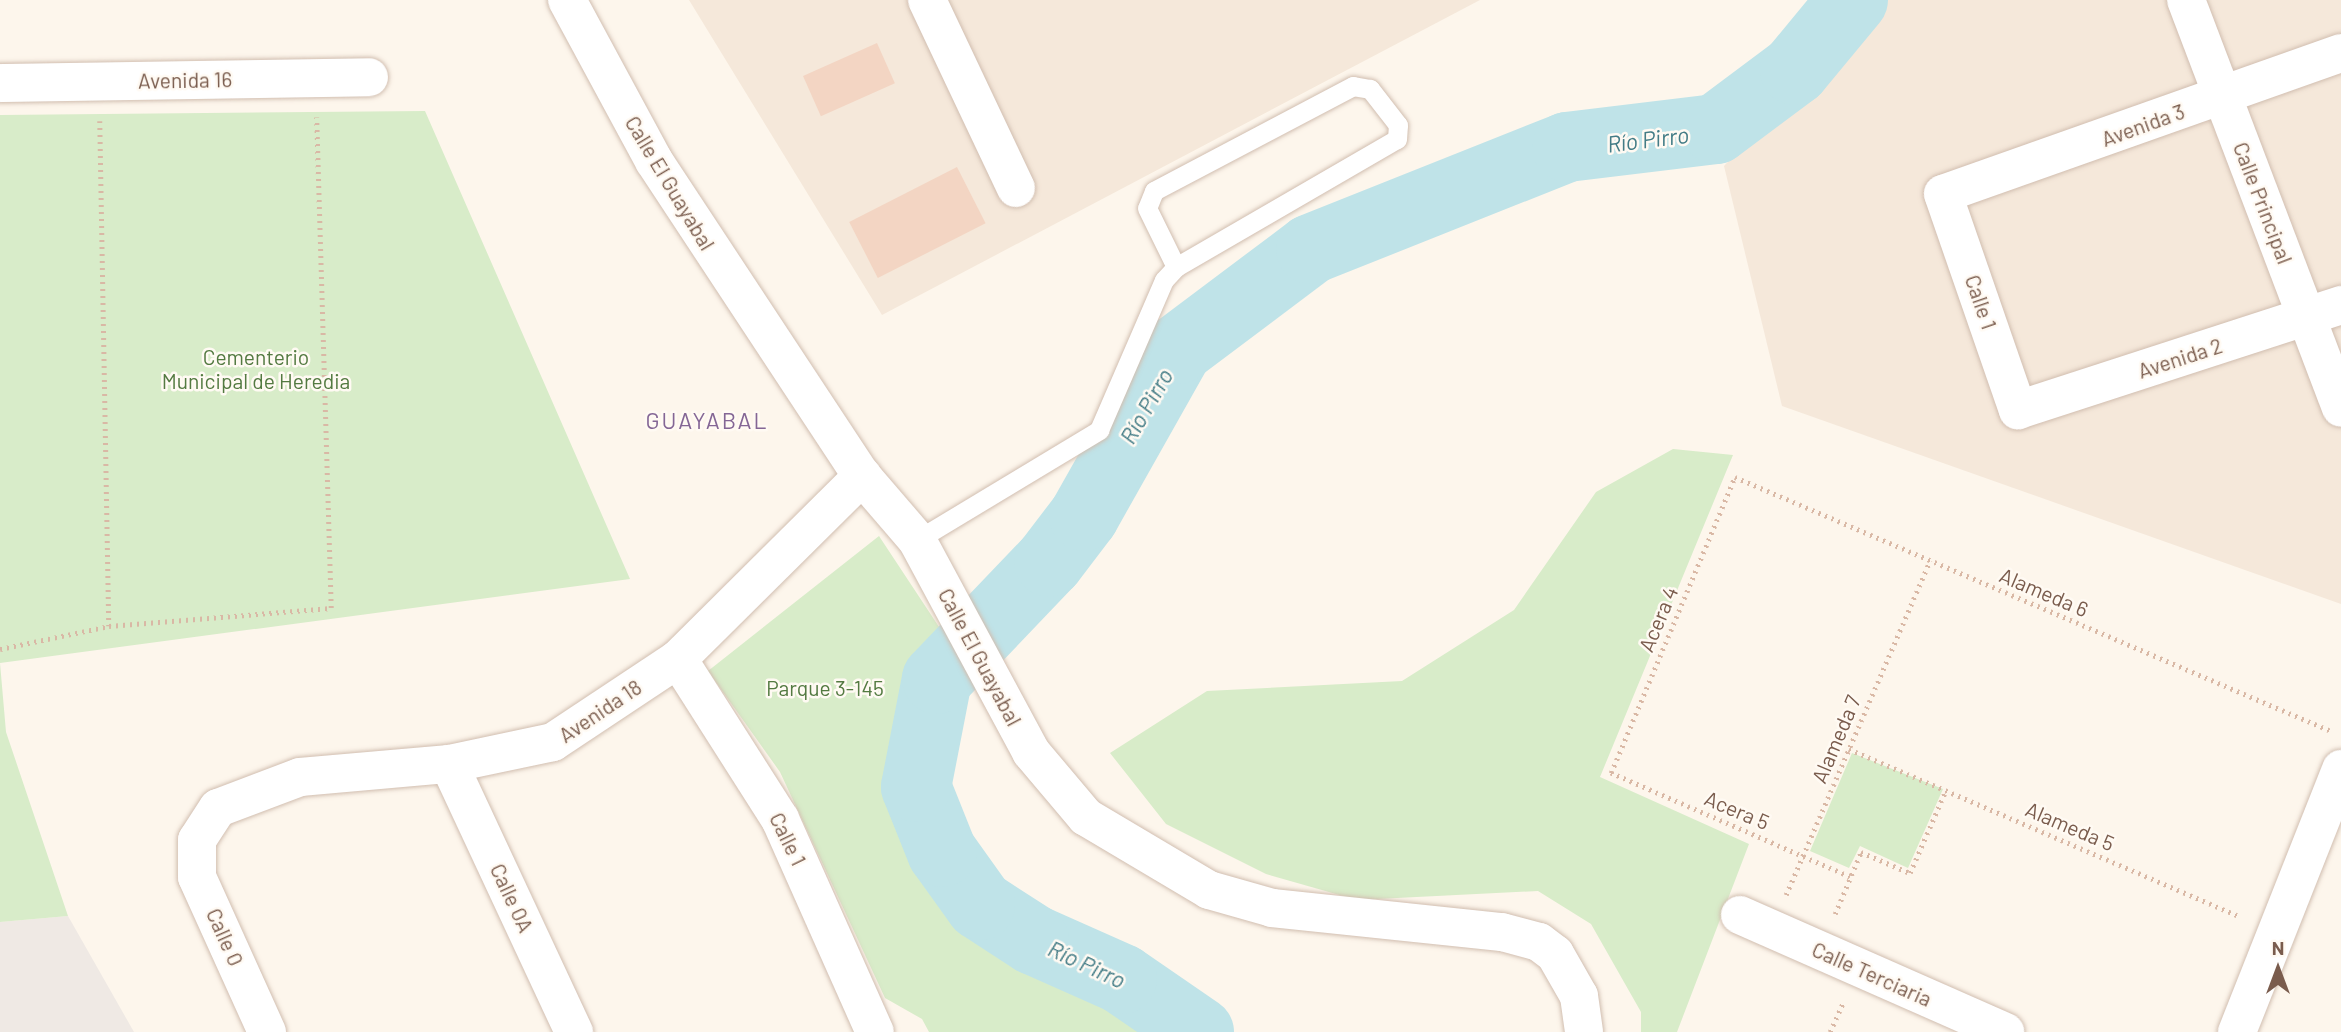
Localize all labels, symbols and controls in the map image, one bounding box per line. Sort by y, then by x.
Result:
street label: Avenida 16 [138,67,232,93]
street label: Avenida 3 [2098,98,2188,152]
street label: Calle El Guayabal [620,111,720,255]
water label: Río Pirro [1606,120,1690,158]
street label: Calle Principal [2228,139,2298,267]
street label: Calle 1 [1960,272,2002,332]
street label: Avenida 2 [2135,333,2225,383]
park label: Cementerio Municipal de Heredia [162,344,350,394]
water label: Río Pirro [1113,364,1179,448]
district label: GUAYABAL [646,406,768,434]
street label: Alameda 6 [1996,562,2092,622]
street label: Acera 4 [1633,582,1683,656]
street label: Calle El Guayabal [933,584,1027,730]
street label: Avenida 18 [554,674,646,748]
park label: Parque 3-145 [766,675,884,701]
street label: Alameda 7 [1806,691,1866,787]
street label: Acera 5 [1701,785,1773,835]
street label: Alameda 5 [2022,796,2118,856]
street label: Calle 1 [764,808,812,870]
street label: Calle 0A [485,860,539,936]
street label: Calle 0 [201,904,249,970]
water label: Río Pirro [1044,934,1130,994]
north arrow [2243,934,2313,1004]
street label: Calle Terciaria [1808,936,1936,1012]
text: N [2272,936,2284,959]

